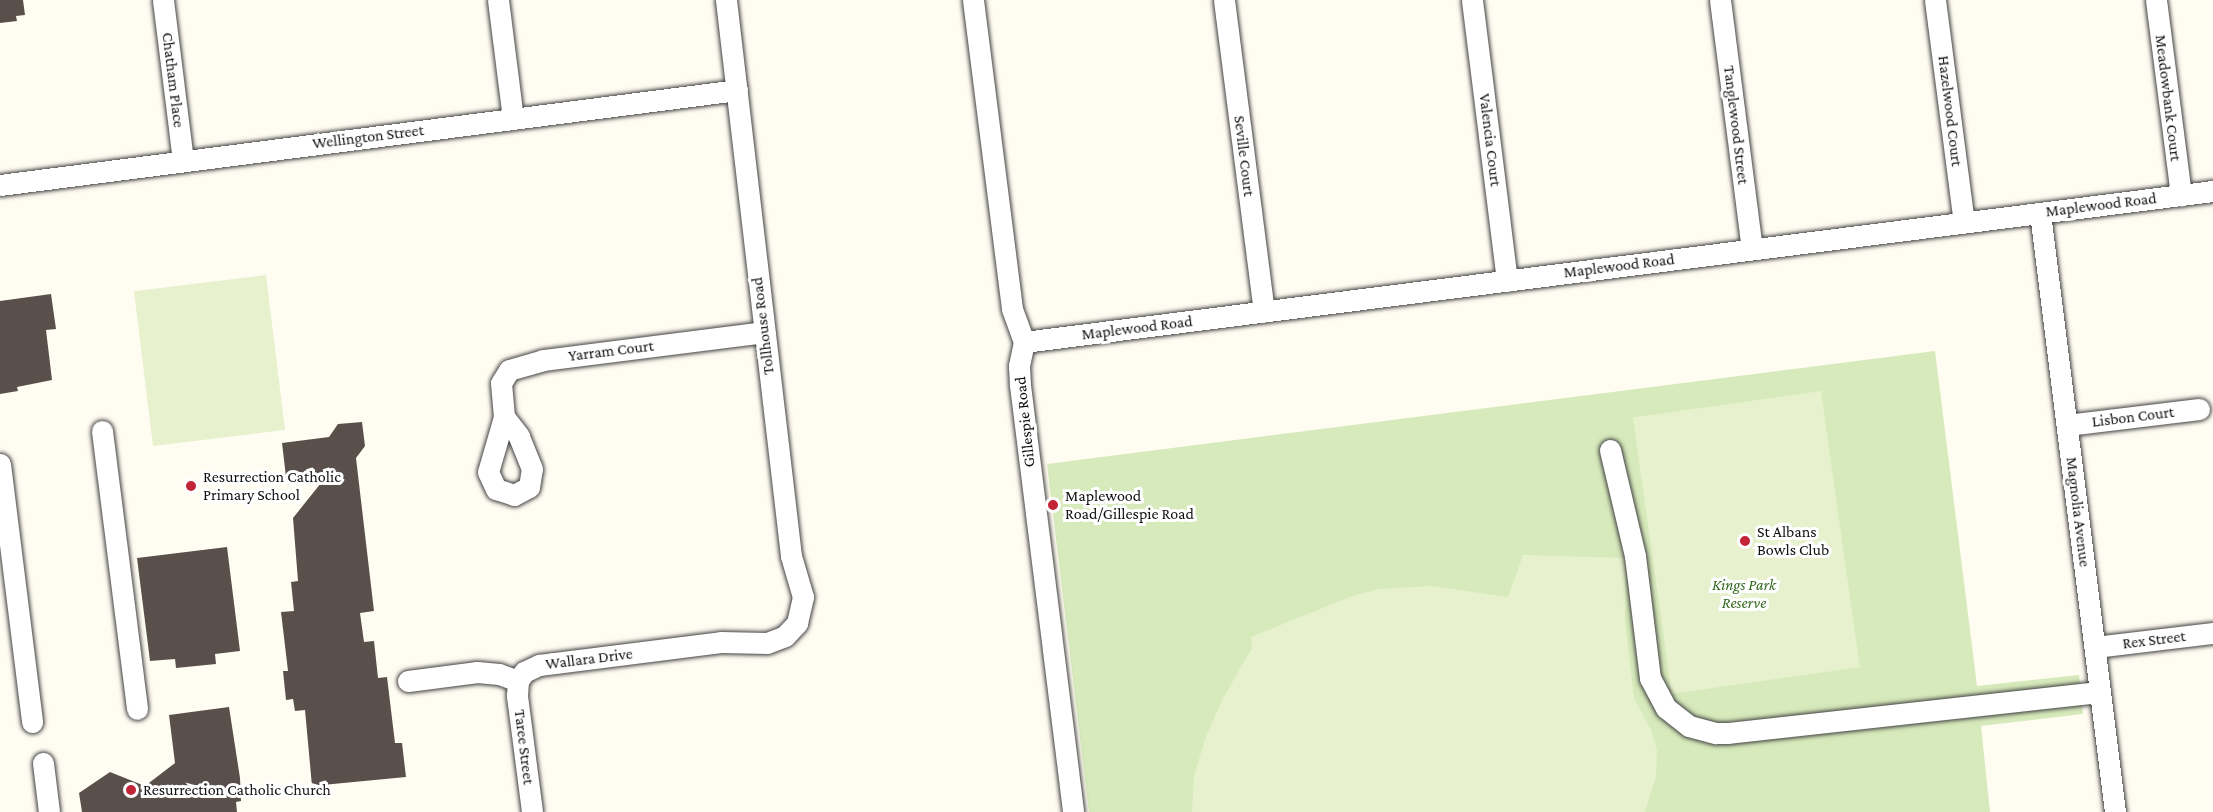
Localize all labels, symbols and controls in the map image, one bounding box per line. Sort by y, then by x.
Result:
street label: Chatham Place [158,31,188,129]
street label: Meadowbank Court [2151,34,2185,162]
street label: Hazelwood Court [1934,54,1966,168]
street label: Tanglewood Street [1719,65,1753,185]
street label: Valencia Court [1475,92,1505,188]
street label: Seville Court [1230,114,1258,198]
street label: Wellington Street [311,121,425,153]
street label: Maplewood Road [2044,189,2158,221]
street label: Maplewood Road [1562,250,1676,282]
street label: Tollhouse Road [747,276,779,376]
street label: Maplewood Road [1080,312,1194,344]
street label: Yarram Court [567,336,655,366]
street label: Gillespie Road [1011,376,1039,468]
street label: Lisbon Court [2091,402,2175,432]
street label: Magnolia Avenue [2062,456,2094,568]
place label: Resurrection Catholic Primary School [203,467,341,505]
marker: Resurrection Catholic Primary School [184,479,198,493]
place label: Maplewood Road/Gillespie Road [1065,486,1194,524]
marker: Maplewood Road/Gillespie Road [1046,498,1060,512]
place label: St Albans Bowls Club [1757,522,1829,560]
marker: St Albans Bowls Club [1738,534,1752,548]
park label: Kings Park Reserve [1712,575,1776,613]
street label: Rex Street [2121,627,2187,653]
street label: Wallara Drive [544,644,634,674]
street label: Taree Street [510,708,538,786]
place label: Resurrection Catholic Church [143,780,331,800]
marker: Resurrection Catholic Church [124,783,138,797]

